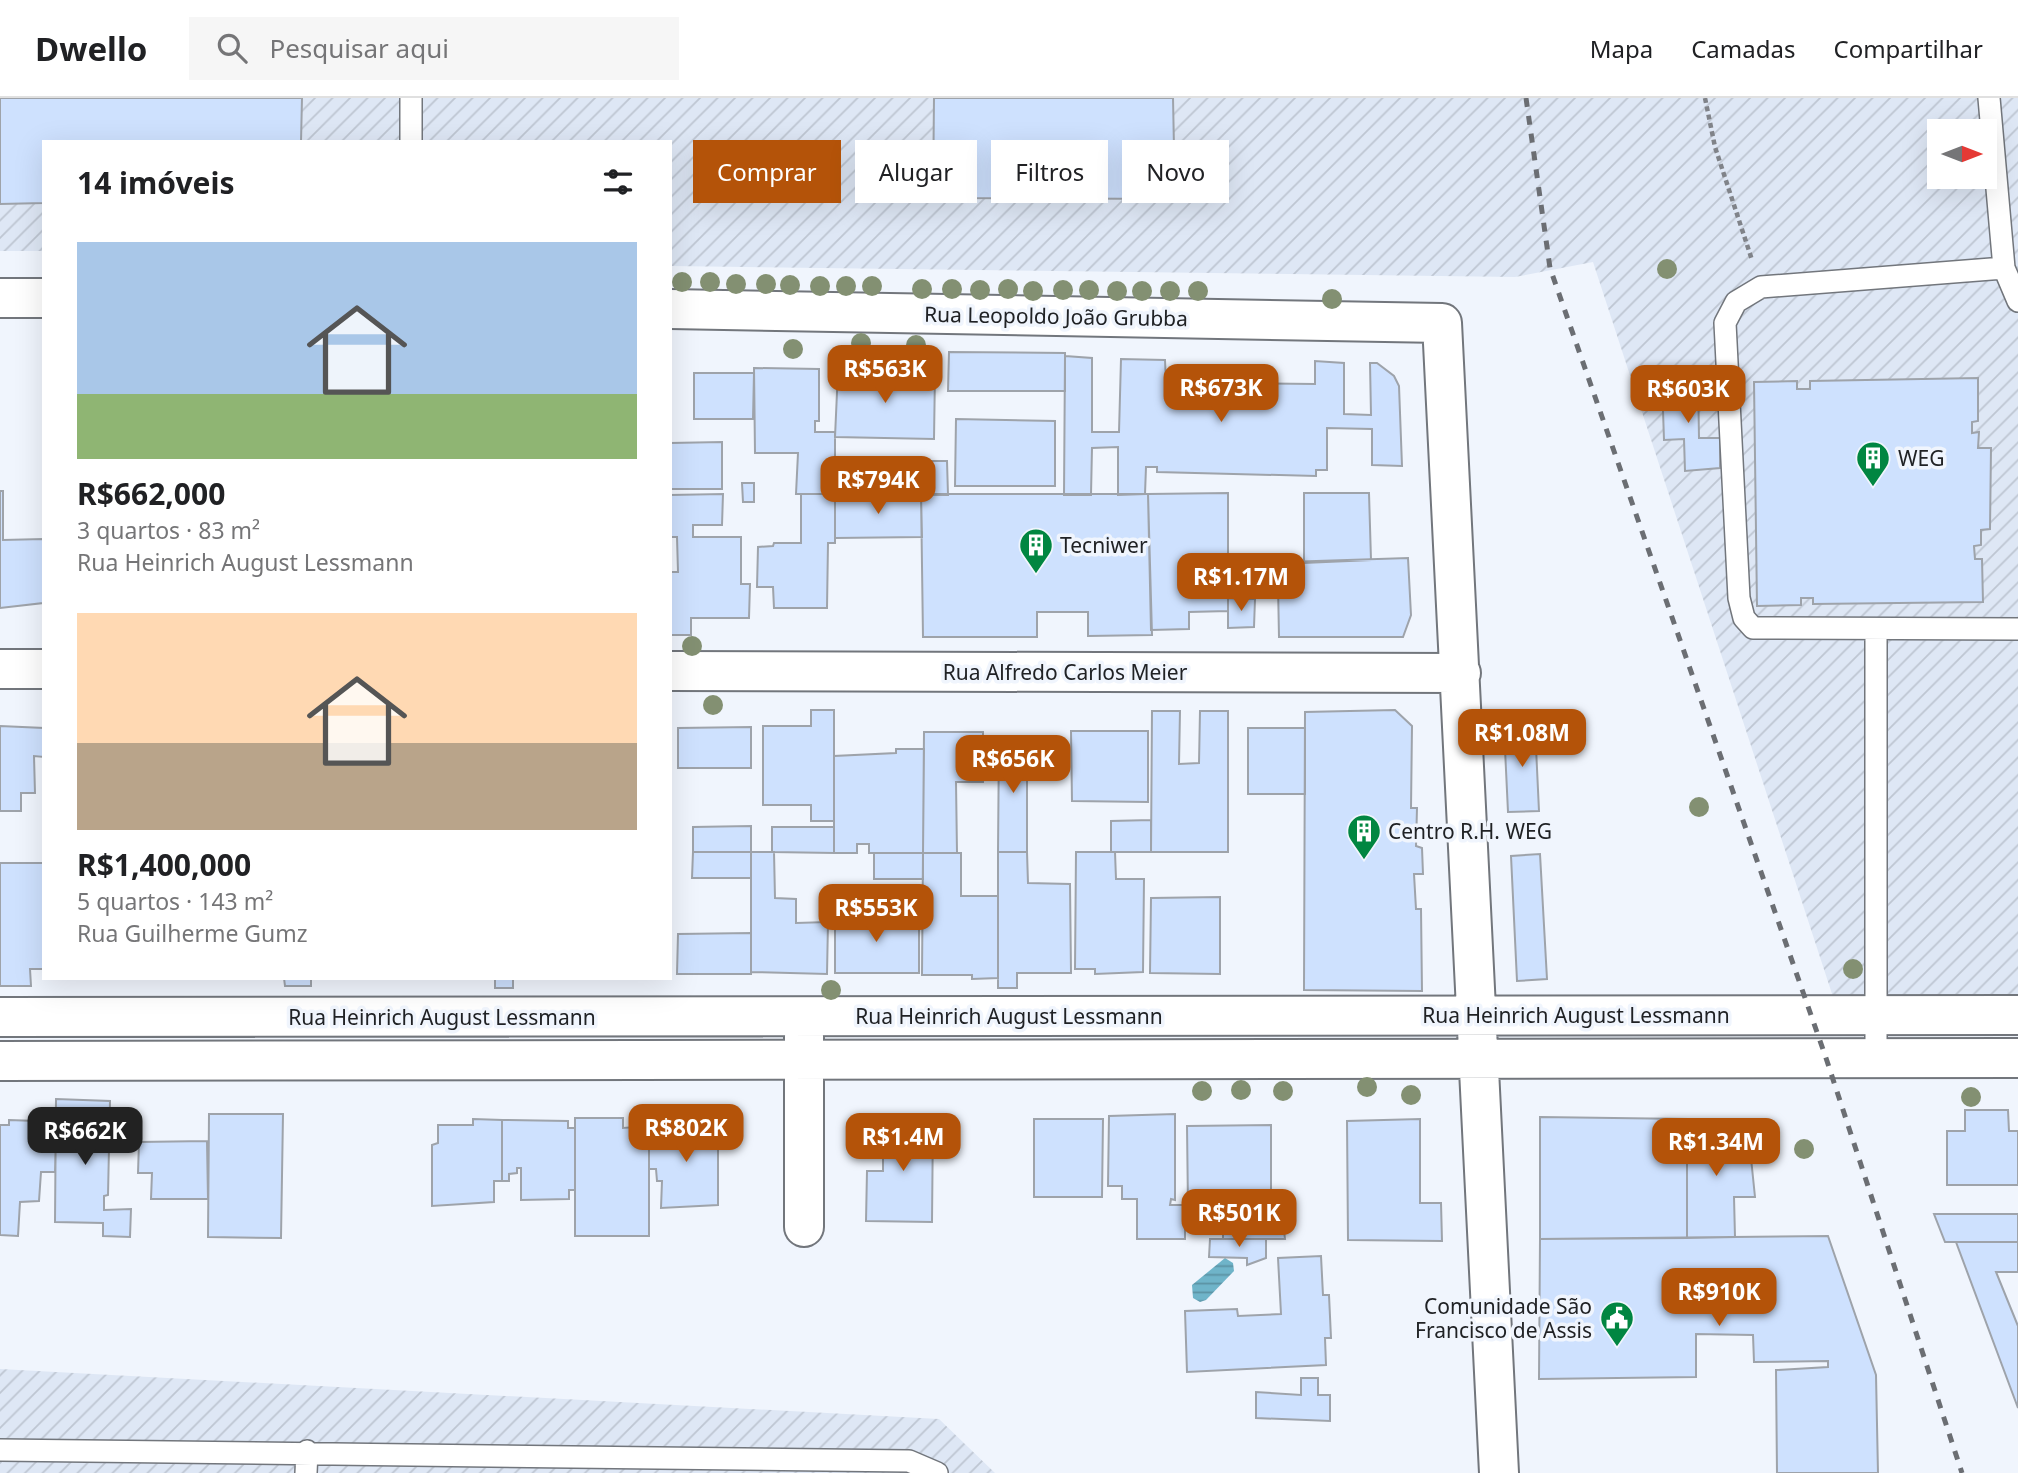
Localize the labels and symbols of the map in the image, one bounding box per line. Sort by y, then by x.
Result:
north arrow [1927,119,1997,189]
street label: Rua Leopoldo João Grubba [924,300,1188,332]
pin: R$563K [828,345,942,405]
pin: R$673K [1164,364,1278,424]
pin: R$603K [1631,366,1745,425]
building icon: WEG [1854,439,1892,488]
place label: WEG [1898,444,1945,472]
pin: R$794K [821,456,935,516]
building icon: Tecniwer [1017,526,1055,575]
place label: Tecniwer [1060,531,1148,559]
pin: R$1.17M [1176,554,1306,613]
street label: Rua Alfredo Carlos Meier [943,658,1188,686]
pin: R$1.08M [1457,710,1587,769]
pin: R$656K [956,736,1070,795]
building icon: Centro R.H. WEG [1345,812,1383,861]
place label: Centro R.H. WEG [1388,817,1552,845]
pin: R$553K [819,884,933,944]
street label: Rua Heinrich August Lessmann [1422,1001,1730,1029]
street label: Rua Heinrich August Lessmann [855,1002,1163,1030]
street label: Rua Heinrich August Lessmann [288,1003,596,1031]
pin: R$802K [629,1104,743,1164]
pin: R$662K [28,1108,142,1167]
pin: R$1.4M [846,1114,960,1173]
pin: R$1.34M [1651,1118,1781,1178]
pin: R$501K [1182,1190,1296,1249]
pin: R$910K [1662,1268,1776,1328]
place label: Comunidade São Francisco de Assis [1415,1292,1592,1344]
public building icon: Comunidade São Francisco de Assis [1598,1299,1636,1348]

